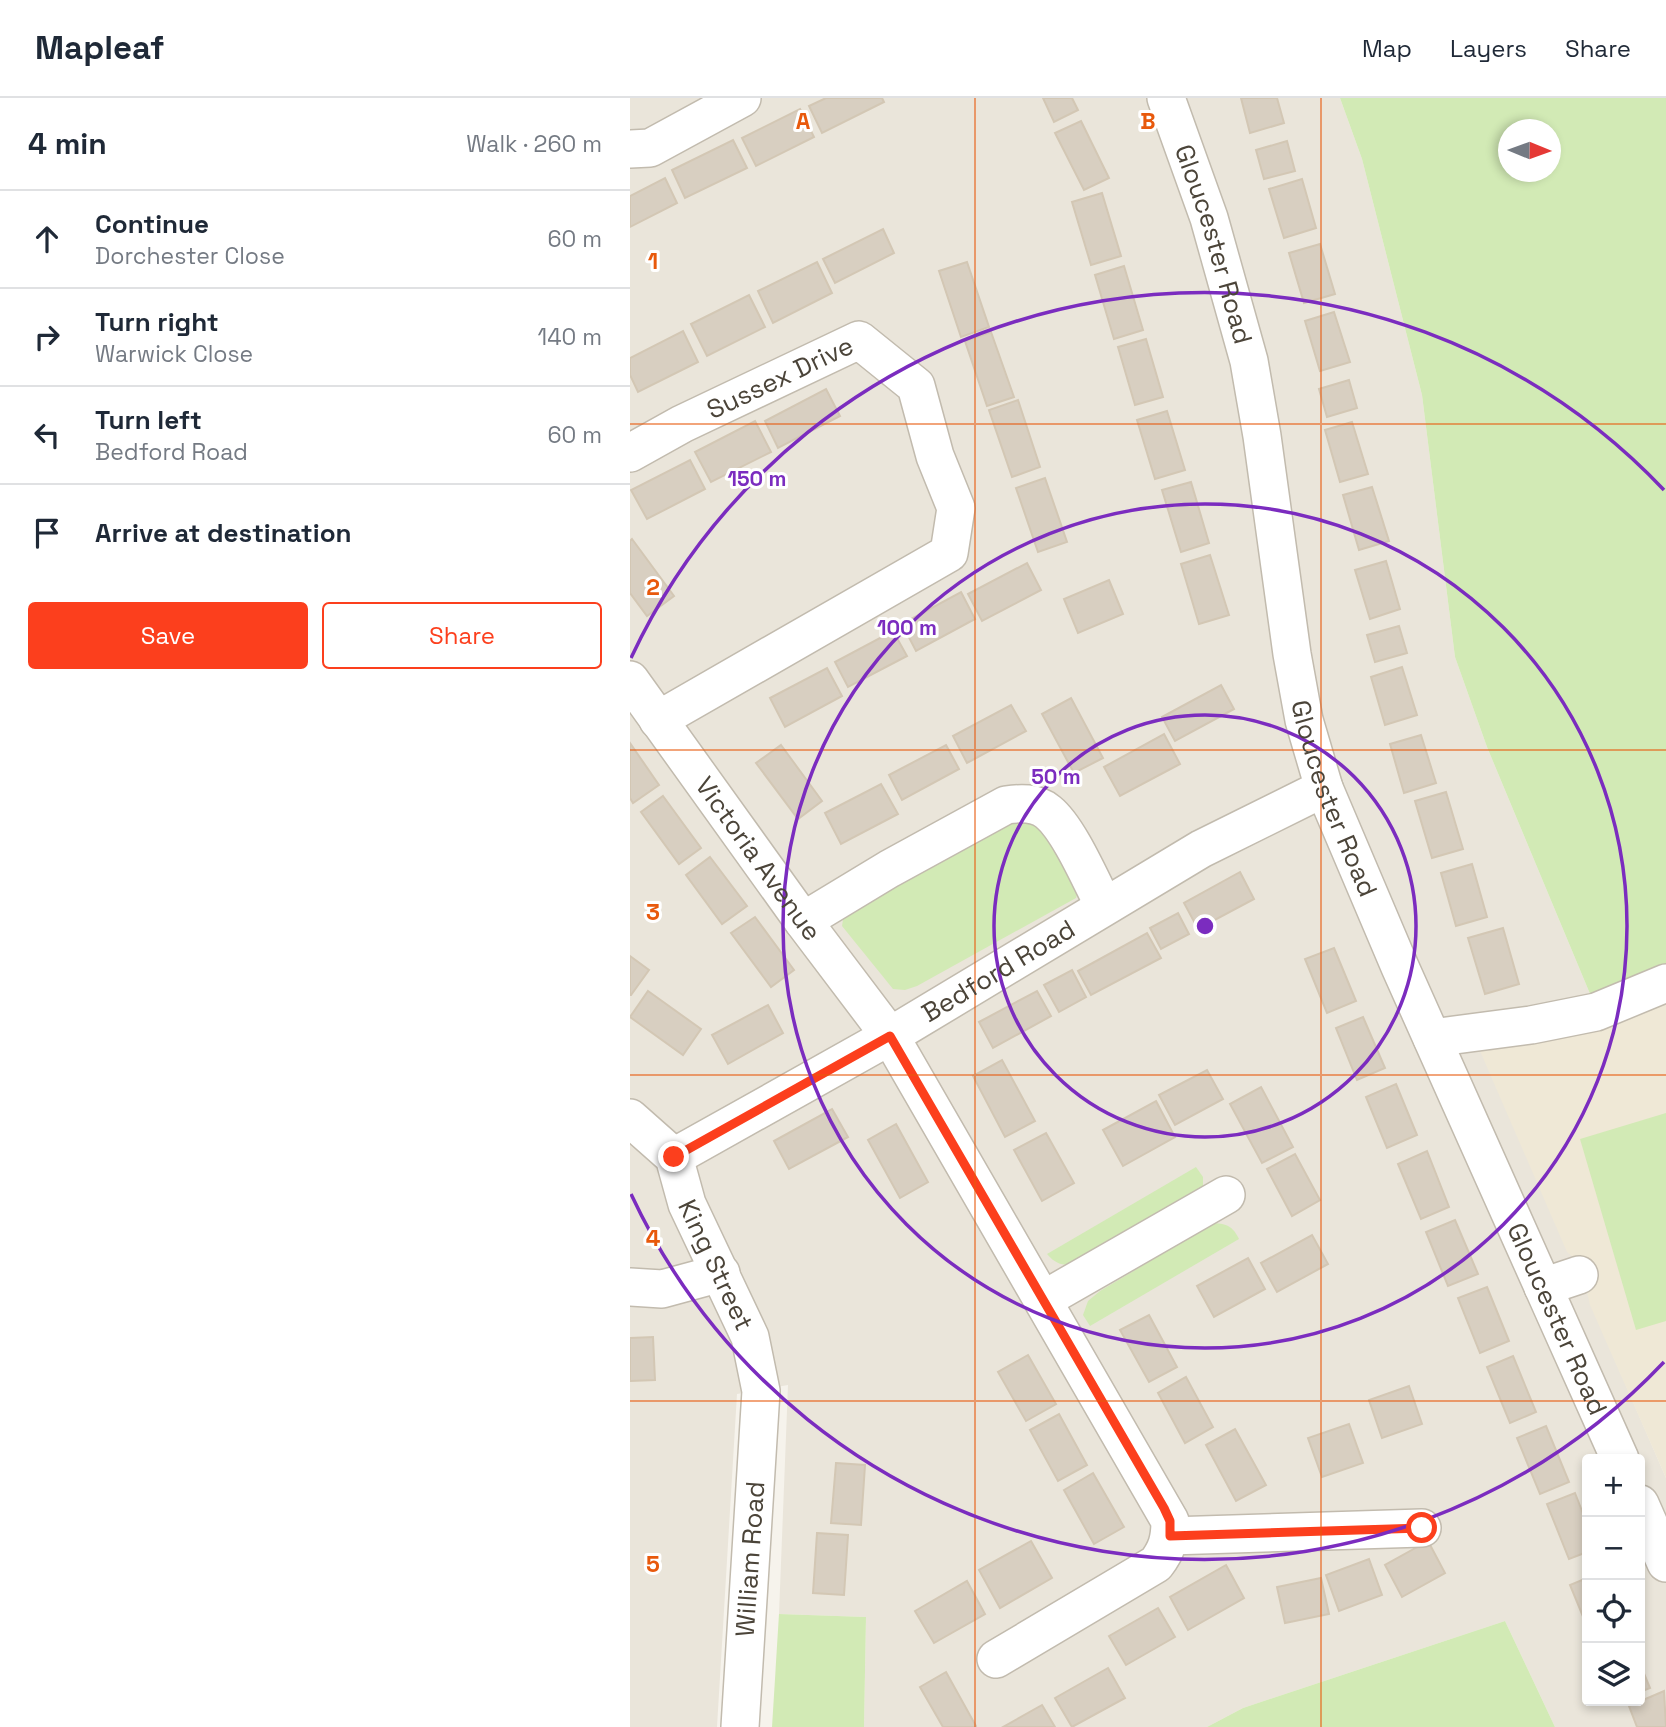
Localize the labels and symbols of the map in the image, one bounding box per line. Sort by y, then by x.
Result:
text: A [796,106,811,136]
text: B [1140,106,1156,136]
north arrow [1498,119,1561,182]
street label: Gloucester Road [1167,140,1260,348]
text: 1 [648,246,658,276]
street label: Sussex Drive [701,328,859,427]
text: 150 m [728,465,786,492]
text: 2 [646,572,660,602]
text: 100 m [877,614,937,641]
street label: Gloucester Road [1284,697,1385,902]
text: 50 m [1031,763,1081,790]
street label: Victoria Avenue [688,770,829,948]
text: 3 [646,897,660,927]
street label: Bedford Road [915,912,1081,1030]
centre of rings [1193,914,1217,938]
route end [658,1141,689,1172]
street label: King Street [670,1194,761,1336]
street label: Gloucester Road [1500,1217,1615,1420]
text: 4 [646,1223,661,1253]
street label: William Road [728,1480,772,1638]
route start [1406,1512,1437,1543]
text: 5 [646,1549,660,1579]

